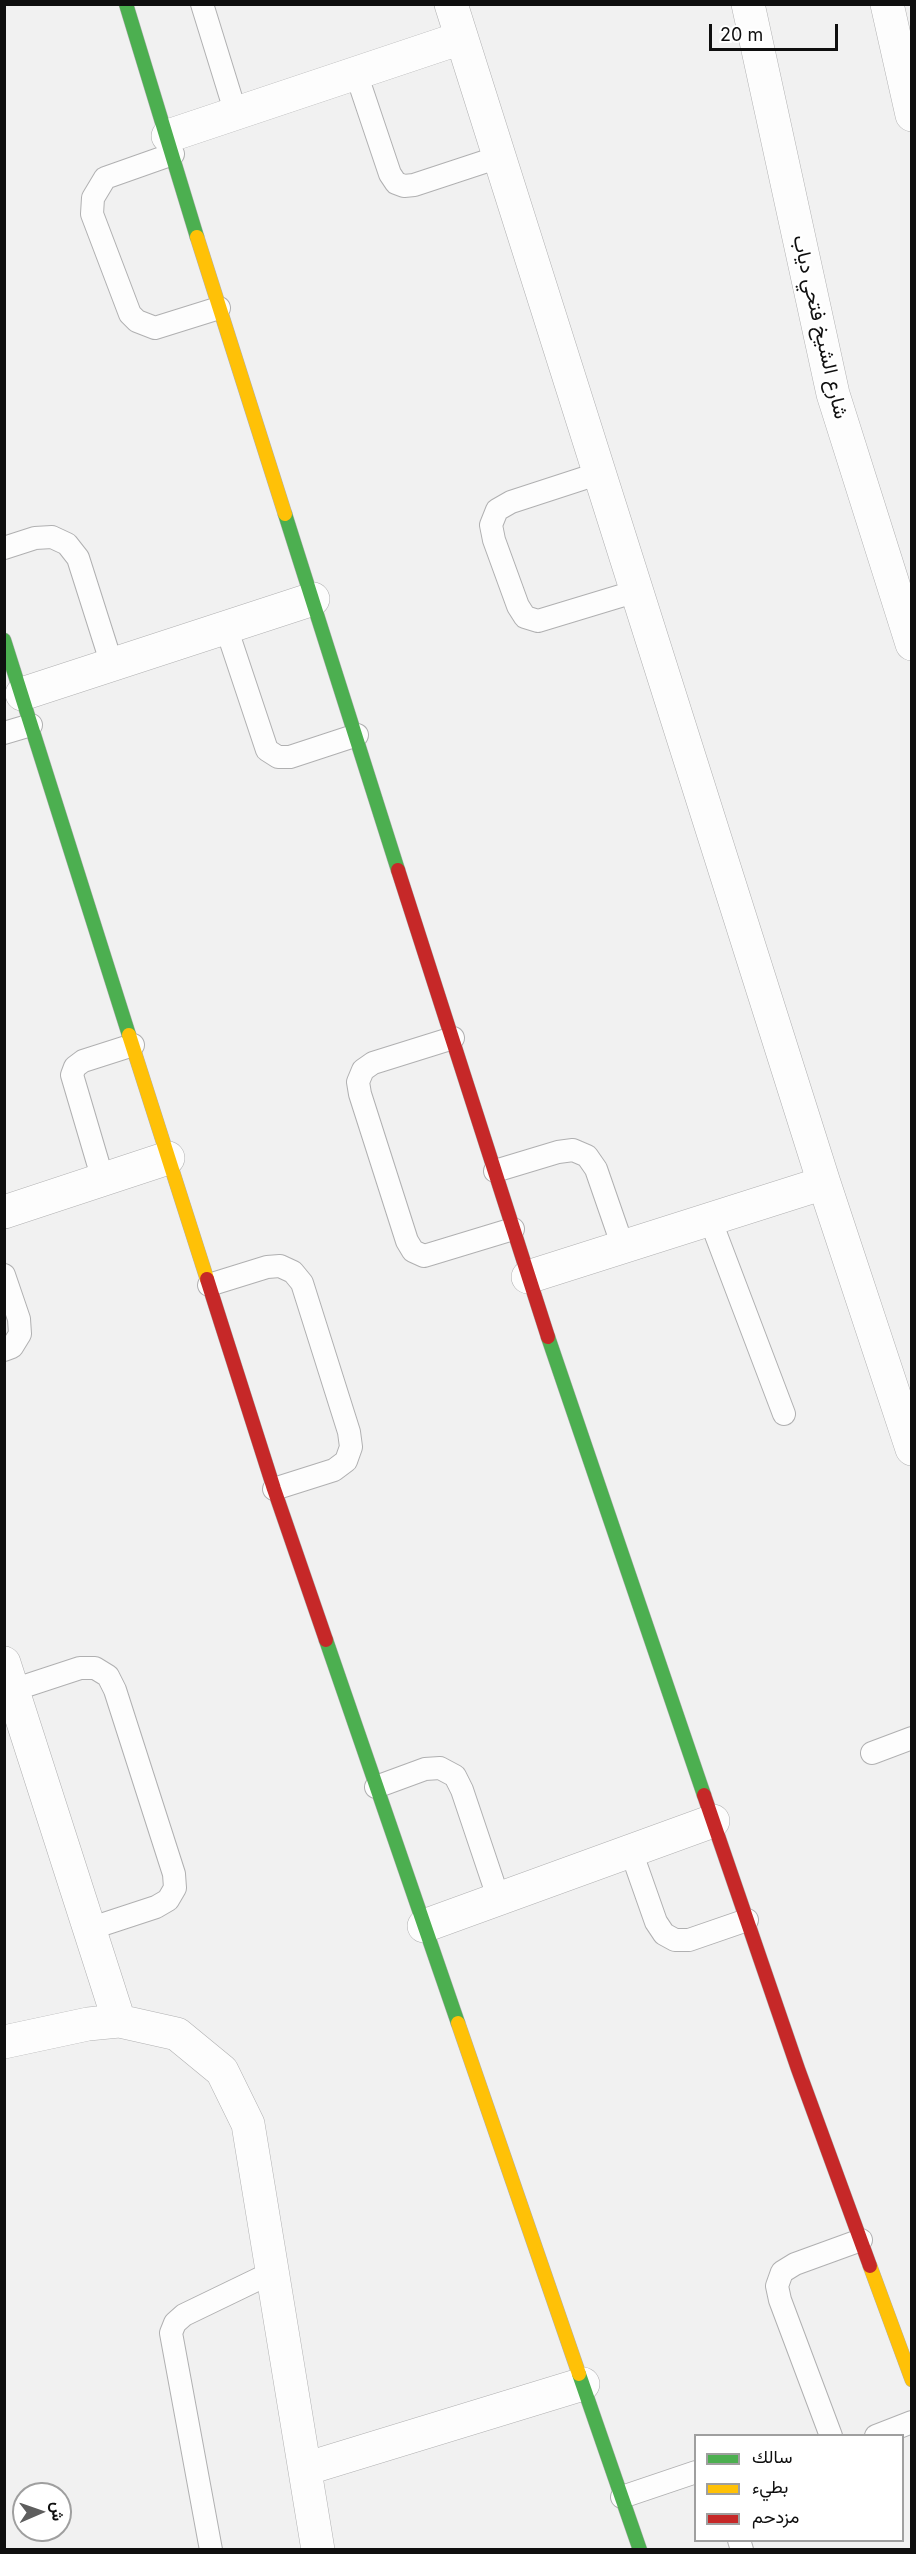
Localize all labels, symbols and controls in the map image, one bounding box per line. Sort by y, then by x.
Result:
scale bar [712,12,841,50]
text: 20 m [720,24,763,45]
street label: شارع الشيخ فتحي دياب [787,233,853,421]
legend [694,2434,904,2542]
text: سالك [752,2446,792,2467]
text: بطيء [752,2476,788,2497]
north arrow [12,2482,72,2542]
text: ش [48,2501,68,2521]
text: مزدحم [752,2506,799,2527]

